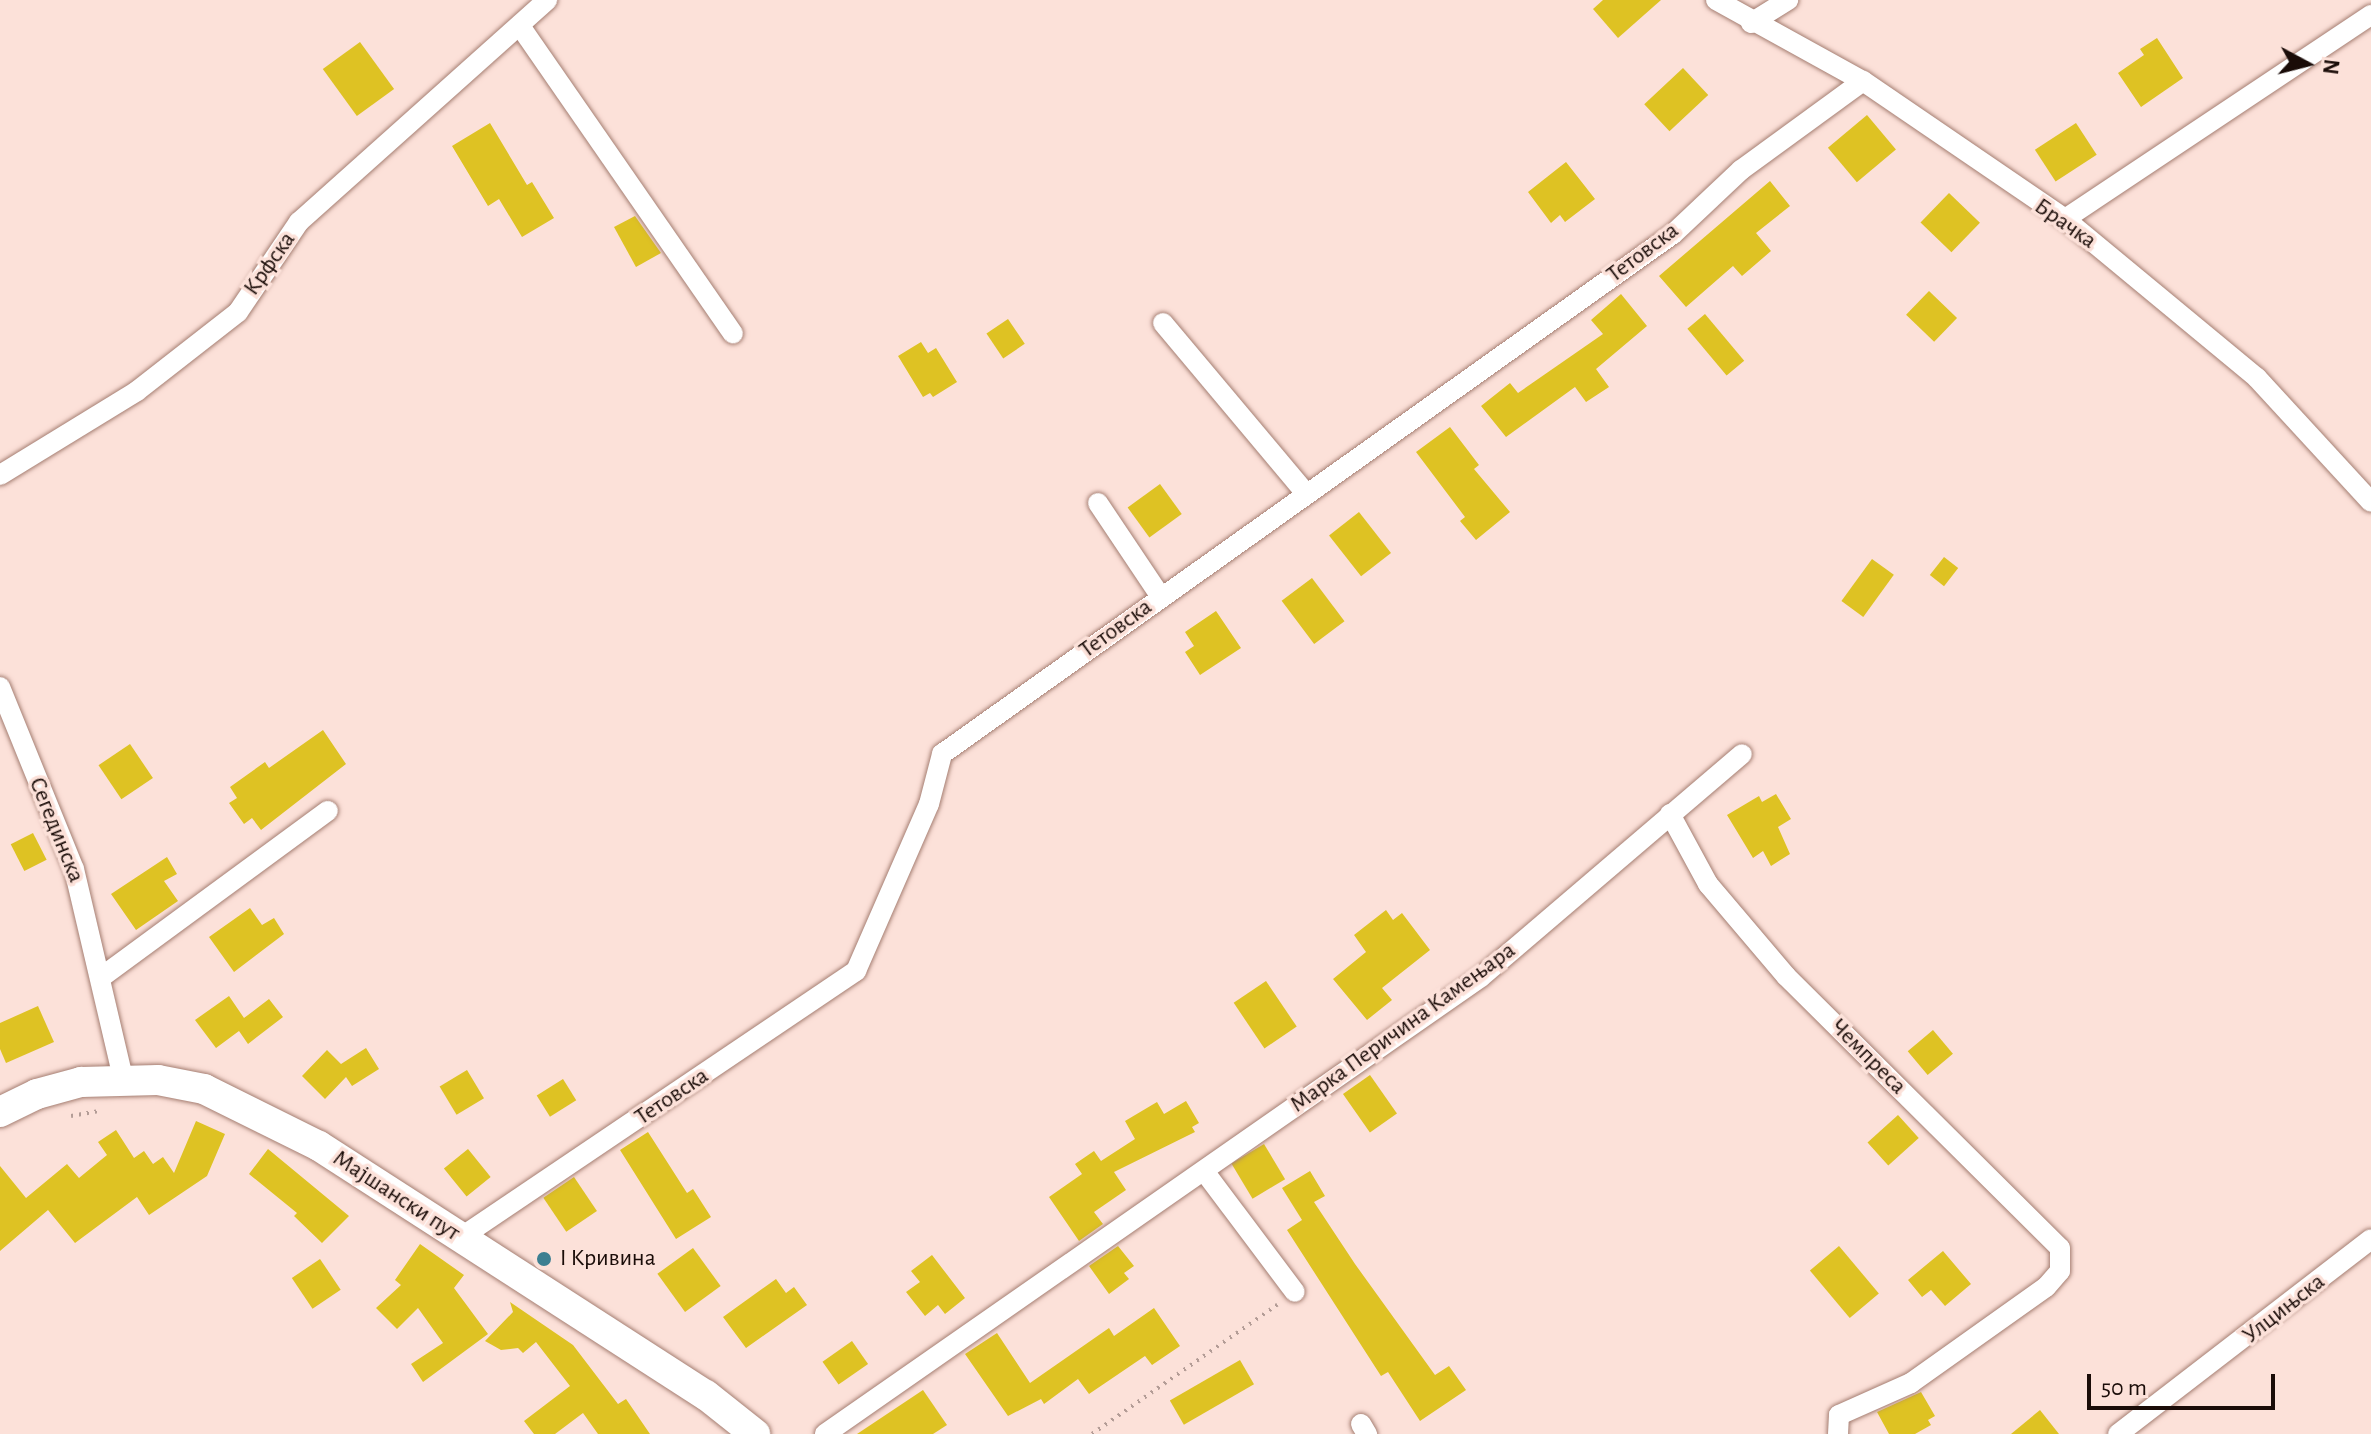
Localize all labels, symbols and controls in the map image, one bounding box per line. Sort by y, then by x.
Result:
north arrow [2267,24,2347,104]
text: N [2319,58,2343,76]
street label: Брачка [2028,192,2102,256]
street label: Тетовска [1601,217,1685,289]
street label: Крфска [238,227,302,301]
street label: Тетовска [1074,593,1158,665]
street label: Сегединска [22,773,90,887]
street label: Марка Перичина Камењара [1285,937,1521,1119]
street label: Чемпреса [1824,1013,1912,1101]
street label: Тетовска [630,1062,714,1132]
street label: Мајшански пут [327,1144,465,1248]
place label: I Кривина [560,1245,656,1273]
marker: I Кривина [535,1250,553,1268]
street label: Улцињска [2237,1268,2331,1350]
scale bar [2091,1358,2279,1408]
text: 50 m [2101,1376,2147,1400]

